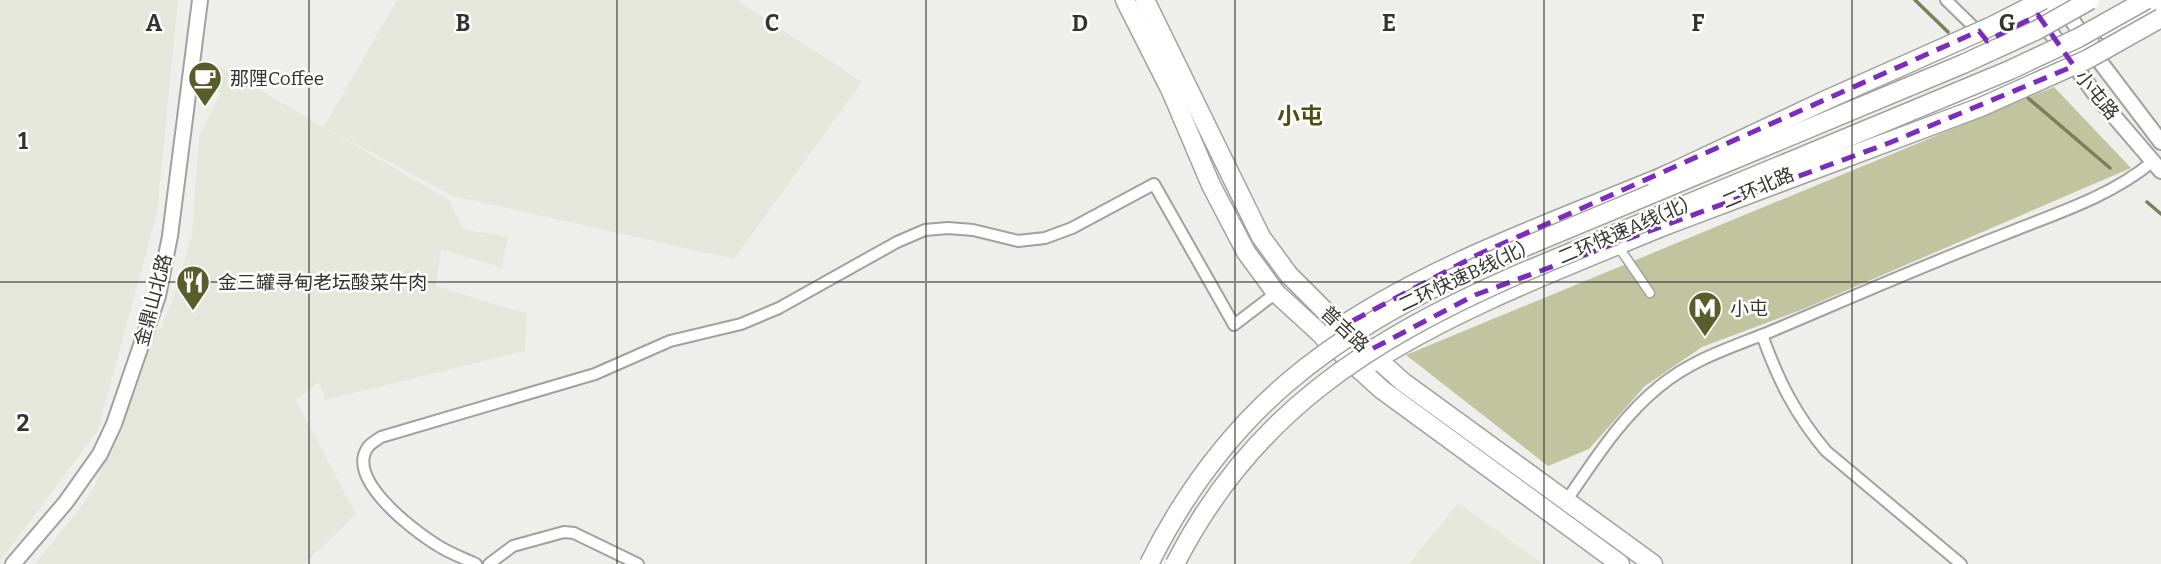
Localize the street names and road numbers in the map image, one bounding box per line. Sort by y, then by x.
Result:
street label: 小屯路 [2070,66,2124,124]
street label: 二环北路 [1719,163,1797,213]
street label: 二环快速A线(北) [1554,193,1692,269]
street label: 二环快速B线(北) [1395,237,1529,317]
street label: 金鼎山北路 [130,251,176,349]
street label: 普吉路 [1316,301,1374,357]

